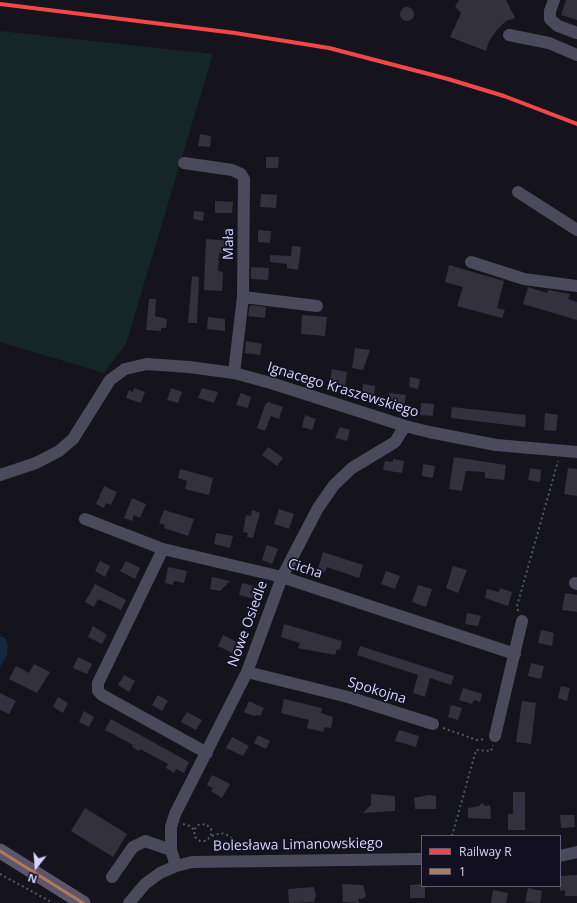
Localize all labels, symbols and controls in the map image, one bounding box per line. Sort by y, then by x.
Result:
street label: Mała [220,228,238,260]
street label: Ignacego Kraszewskiego [265,359,421,421]
street label: Cicha [286,556,324,582]
street label: Nowe Osiedle [225,579,271,669]
street label: Spokojna [346,674,408,708]
street label: Bolesława Limanowskiego [213,835,383,855]
legend [421,835,561,887]
text: Railway R [459,843,512,860]
north arrow [16,847,56,887]
text: 1 [459,863,466,880]
text: N [26,870,39,887]

